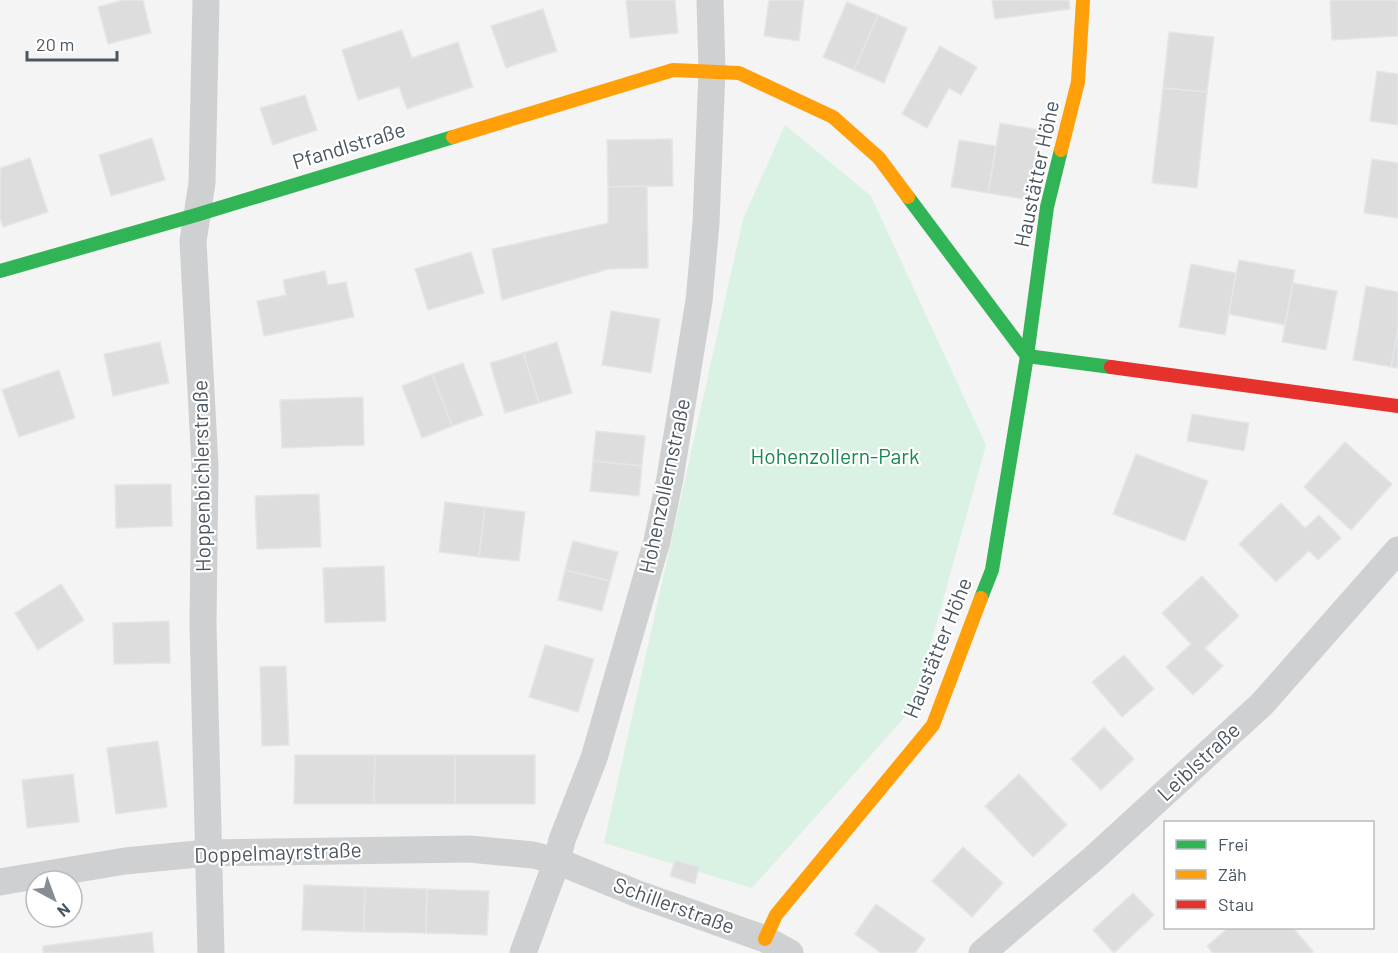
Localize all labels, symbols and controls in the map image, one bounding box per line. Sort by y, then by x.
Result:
scale bar [27,24,117,62]
text: 20 m [36,33,74,55]
street label: Haustätter Höhe [1008,98,1063,249]
street label: Pfandlstraße [289,116,408,174]
street label: Hoppenbichlerstraße [186,380,215,572]
street label: Hohenzollernstraße [633,396,694,576]
park label: Hohenzollern-Park [751,443,919,468]
street label: Haustätter Höhe [897,573,976,721]
street label: Leiblstraße [1152,716,1244,805]
legend [1164,821,1374,929]
text: Frei [1218,833,1249,855]
street label: Doppelmayrstraße [194,836,362,867]
text: Zäh [1218,863,1247,885]
north arrow [24,869,84,929]
street label: Schillerstraße [610,871,739,938]
text: Stau [1218,893,1254,915]
text: N [54,900,74,921]

